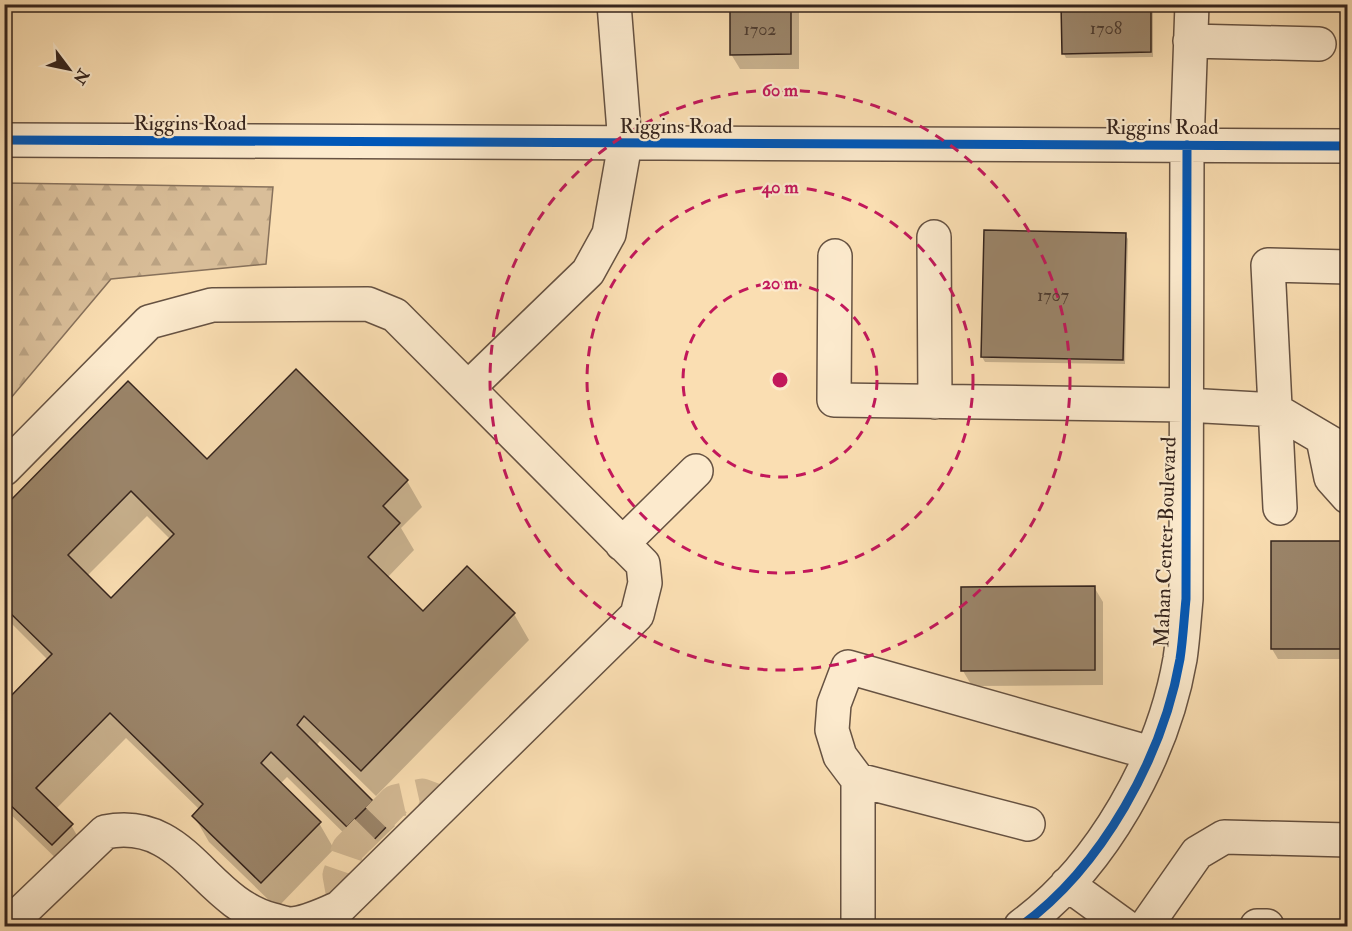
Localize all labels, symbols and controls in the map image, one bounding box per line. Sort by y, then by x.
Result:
house number: 1708 [1090,17,1122,40]
house number: 1702 [744,18,777,41]
north arrow [39,39,99,99]
text: N [68,64,94,88]
text: 60 m [762,79,799,102]
street label: Riggins Road [133,110,247,137]
street label: Riggins Road [619,113,733,140]
street label: Riggins Road [1105,114,1219,141]
text: 40 m [761,176,799,199]
text: 20 m [762,272,799,295]
house number: 1707 [1037,284,1069,307]
centre of rings [770,370,790,390]
street label: Mahan Center Boulevard [1148,436,1183,648]

